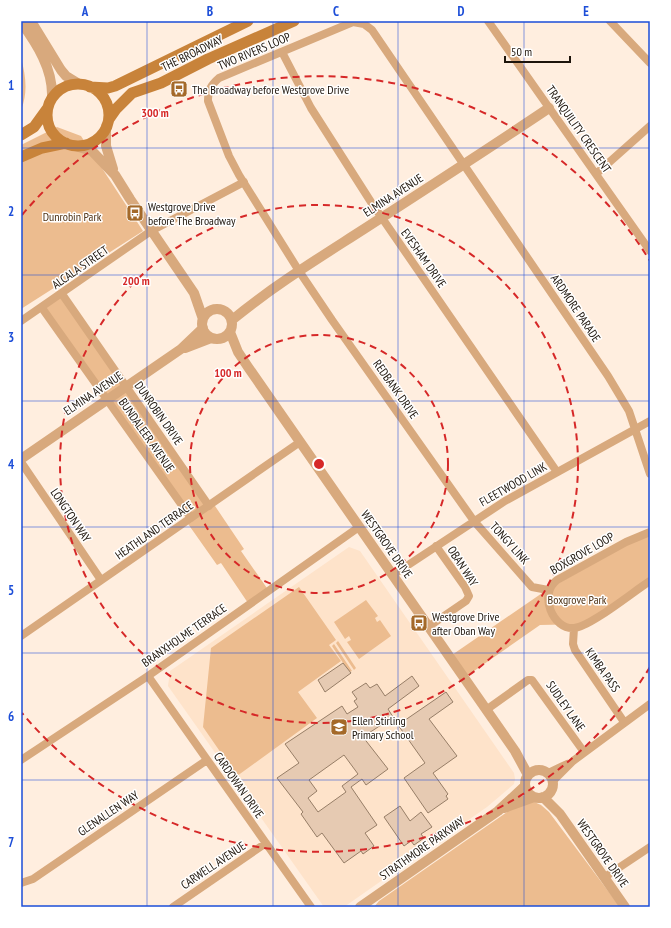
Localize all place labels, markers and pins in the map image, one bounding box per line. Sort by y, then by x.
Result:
bus stop icon: The Broadway before Westgrove Drive [169,79,189,99]
place label: The Broadway before Westgrove Drive [192,82,349,97]
place label: Westgrove Drive before The Broadway [148,199,236,228]
bus stop icon: Westgrove Drive before The Broadway [125,203,145,223]
centre of rings [312,457,326,471]
place label: Westgrove Drive after Oban Way [432,609,499,638]
bus stop icon: Westgrove Drive after Oban Way [409,613,429,633]
place label: Ellen Stirling Primary School [352,713,414,742]
school or university icon: Ellen Stirling Primary School [329,717,349,737]

